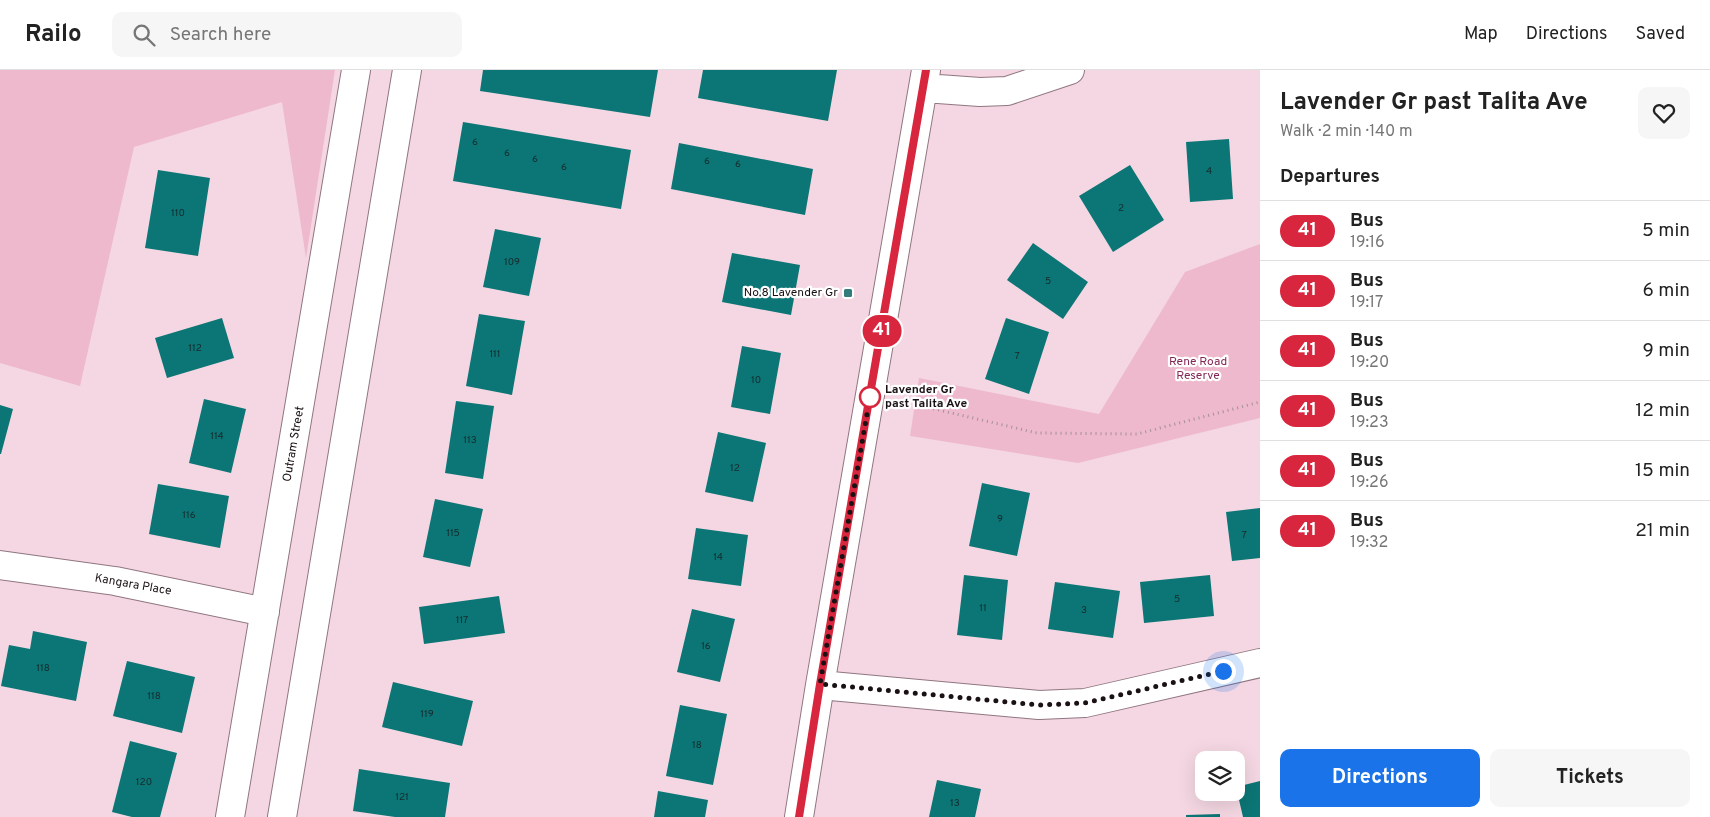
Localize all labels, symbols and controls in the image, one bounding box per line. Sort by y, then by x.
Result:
search box [112,12,462,57]
text: Railo [25,20,82,50]
icon: search [130,21,158,49]
text: Search here [170,23,271,47]
text: Map [1464,23,1498,46]
text: Directions [1526,23,1608,46]
text: Saved [1636,23,1685,46]
button: heart [1638,87,1690,139]
text: Lavender Gr past Talita Ave [1280,88,1588,118]
text: Walk · 2 min · 140 m [1280,122,1413,142]
house number: 6 [472,136,478,149]
house number: 6 [504,147,510,160]
house number: 6 [532,153,538,166]
house number: 6 [704,155,710,168]
house number: 6 [735,158,741,171]
house number: 6 [561,161,567,174]
house number: 4 [1206,165,1212,178]
text: Departures [1280,165,1380,189]
house number: 2 [1118,202,1124,215]
house number: 110 [171,207,185,220]
text: Bus [1350,209,1384,233]
text: 41 [1298,219,1317,242]
text: 5 min [1642,219,1690,243]
text: 19:16 [1350,233,1385,253]
house number: 109 [504,256,520,269]
text: Bus [1350,269,1384,293]
house number: 5 [1045,275,1051,288]
text: 41 [1298,279,1317,302]
text: 6 min [1643,279,1690,303]
place label: No.8 Lavender Gr [744,285,838,301]
marker: No.8 Lavender Gr [842,287,854,299]
text: 19:17 [1350,293,1383,313]
line badge: 41 [860,315,904,347]
text: 41 [873,319,891,342]
text: Bus [1350,329,1384,353]
text: 41 [1298,339,1317,362]
text: 9 min [1643,339,1690,363]
house number: 112 [188,342,202,355]
house number: 111 [489,348,501,361]
house number: 7 [1014,350,1020,363]
text: 19:20 [1350,353,1389,373]
park label: Rene Road Reserve [1169,354,1227,384]
house number: 10 [751,374,761,387]
place label: Lavender Gr past Talita Ave [885,382,967,412]
marker: Lavender Gr past Talita Ave [859,386,881,408]
text: Bus [1350,389,1384,413]
text: 41 [1298,399,1317,422]
text: 12 min [1635,399,1690,423]
street label: Outram Street [279,405,309,483]
text: 19:23 [1350,413,1389,433]
house number: 114 [210,430,224,443]
house number: 113 [463,434,477,447]
text: Bus [1350,449,1384,473]
text: 41 [1298,459,1317,482]
text: 15 min [1635,459,1690,483]
house number: 12 [730,462,740,475]
text: 19:26 [1350,473,1388,493]
house number: 116 [182,509,196,522]
text: Bus [1350,509,1384,533]
house number: 9 [997,513,1003,526]
text: 41 [1298,519,1317,542]
text: 21 min [1635,519,1690,543]
house number: 115 [446,527,460,540]
house number: 7 [1241,529,1247,542]
text: 19:32 [1350,533,1388,553]
house number: 14 [713,551,723,564]
street label: Kangara Place [93,570,173,600]
house number: 5 [1174,593,1180,606]
house number: 11 [979,602,987,615]
house number: 3 [1081,604,1087,617]
house number: 117 [456,614,468,627]
house number: 16 [701,640,711,653]
your location [1211,659,1236,684]
house number: 118 [36,662,50,675]
house number: 118 [147,690,161,703]
house number: 119 [420,708,434,721]
house number: 18 [692,739,702,752]
button: Directions [1280,749,1480,807]
button: Tickets [1490,749,1690,807]
map controls [1195,751,1245,801]
button: layers [1195,751,1245,801]
house number: 120 [136,776,152,789]
house number: 121 [395,791,409,804]
house number: 13 [950,797,960,810]

